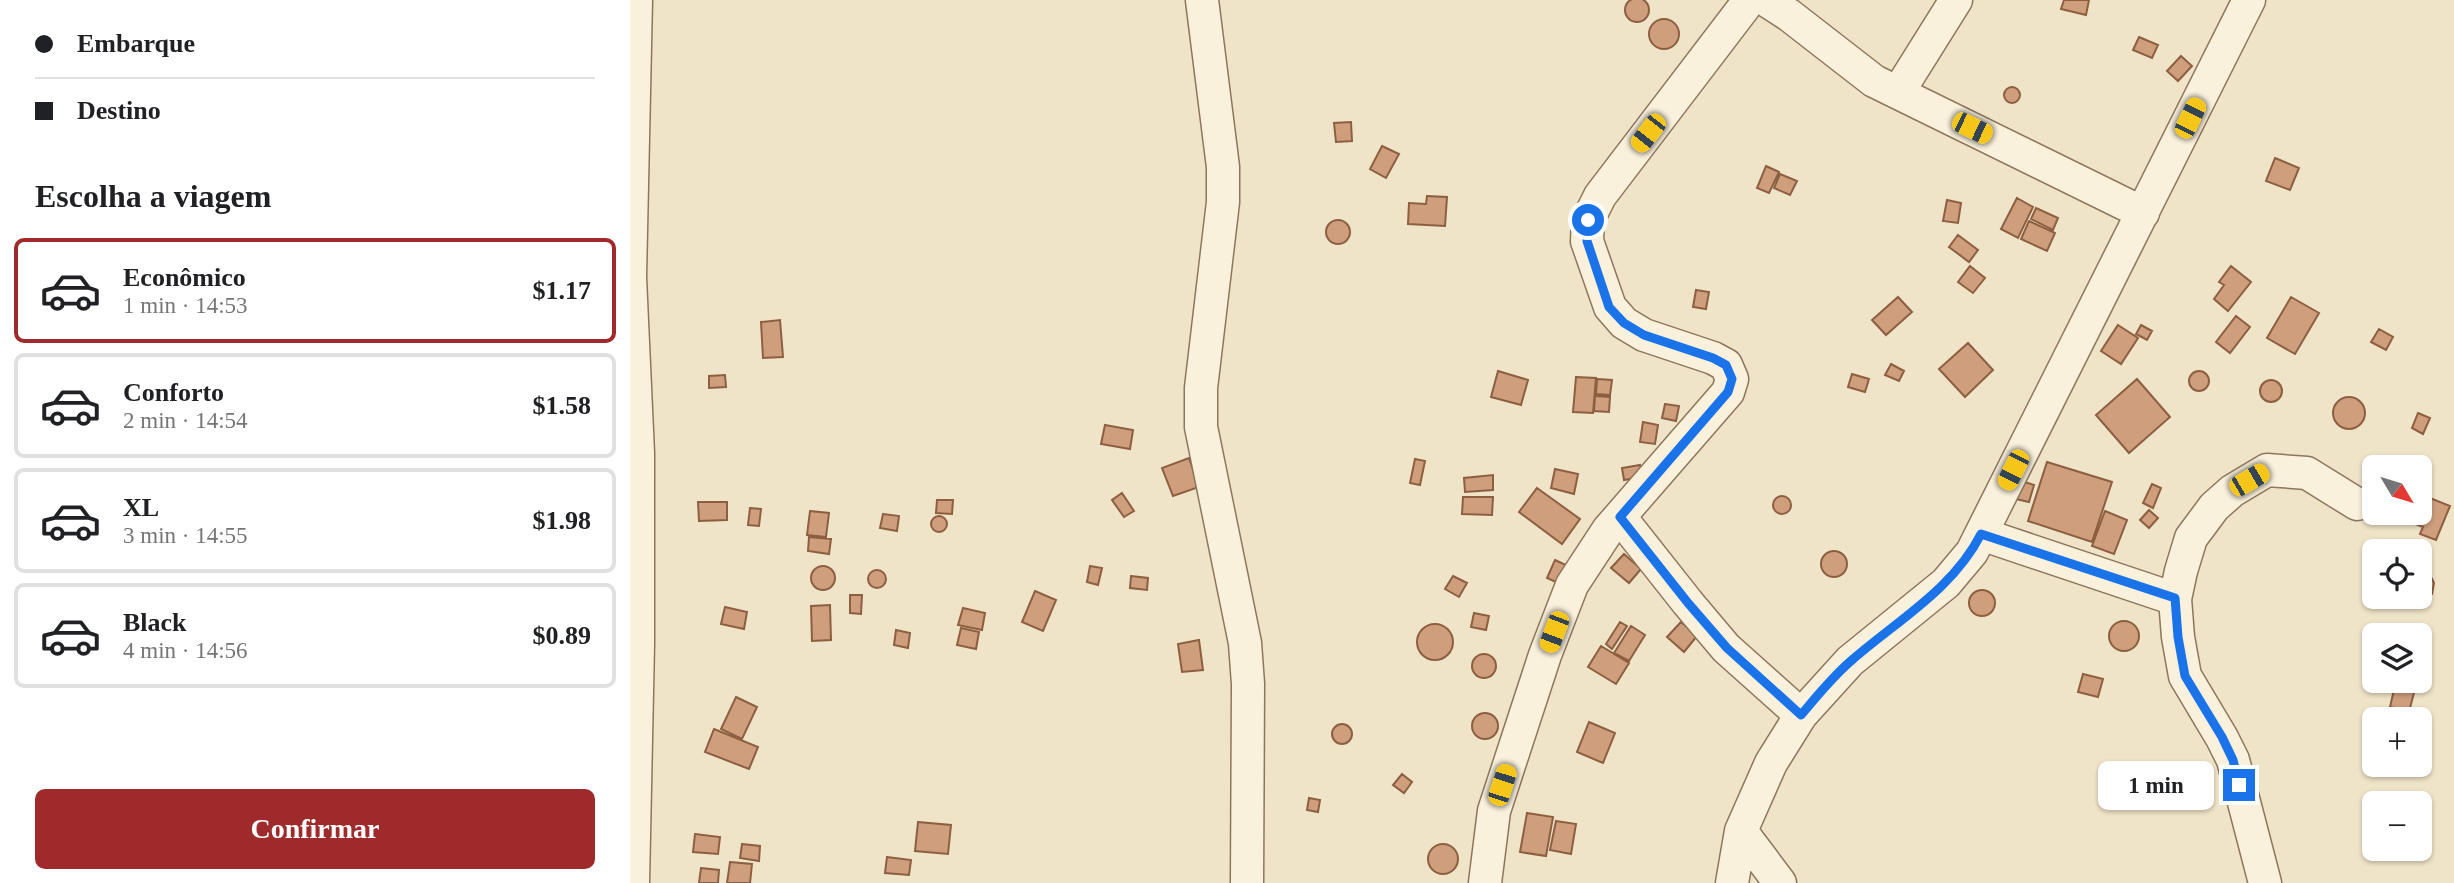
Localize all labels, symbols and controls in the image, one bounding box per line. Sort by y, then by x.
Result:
text: Embarque [77,29,195,58]
car [2172,95,2209,141]
text: Destino [77,96,161,125]
car [1949,109,1996,147]
car [1627,110,1670,156]
text: Escolha a viagem [35,178,271,214]
route start [1572,204,1604,236]
icon: car [39,259,102,322]
text: Econômico [123,263,246,292]
text: $1.17 [533,276,591,305]
text: 1 min · 14:53 [123,293,248,318]
icon: car [39,374,102,437]
text: Conforto [123,378,224,407]
text: $1.58 [533,391,591,420]
text: 2 min · 14:54 [123,408,248,433]
car [1995,447,2032,493]
north arrow [2362,455,2432,525]
map controls [2362,455,2432,861]
car [2226,460,2273,500]
icon: car [39,489,102,552]
text: XL [123,493,159,522]
text: $1.98 [533,506,591,535]
text: 3 min · 14:55 [123,523,248,548]
button: locate [2362,539,2432,609]
icon: car [39,604,102,667]
text: Black [123,608,187,637]
car [1537,609,1572,655]
text: $0.89 [533,621,591,650]
button: layers [2362,623,2432,693]
text: 4 min · 14:56 [123,638,248,663]
button: + [2362,707,2432,777]
callout: 1 min [2099,760,2214,810]
car [1486,762,1519,808]
route end [2223,769,2255,801]
text: 1 min [2128,773,2184,798]
button: Confirmar [35,789,595,869]
button: − [2362,791,2432,861]

